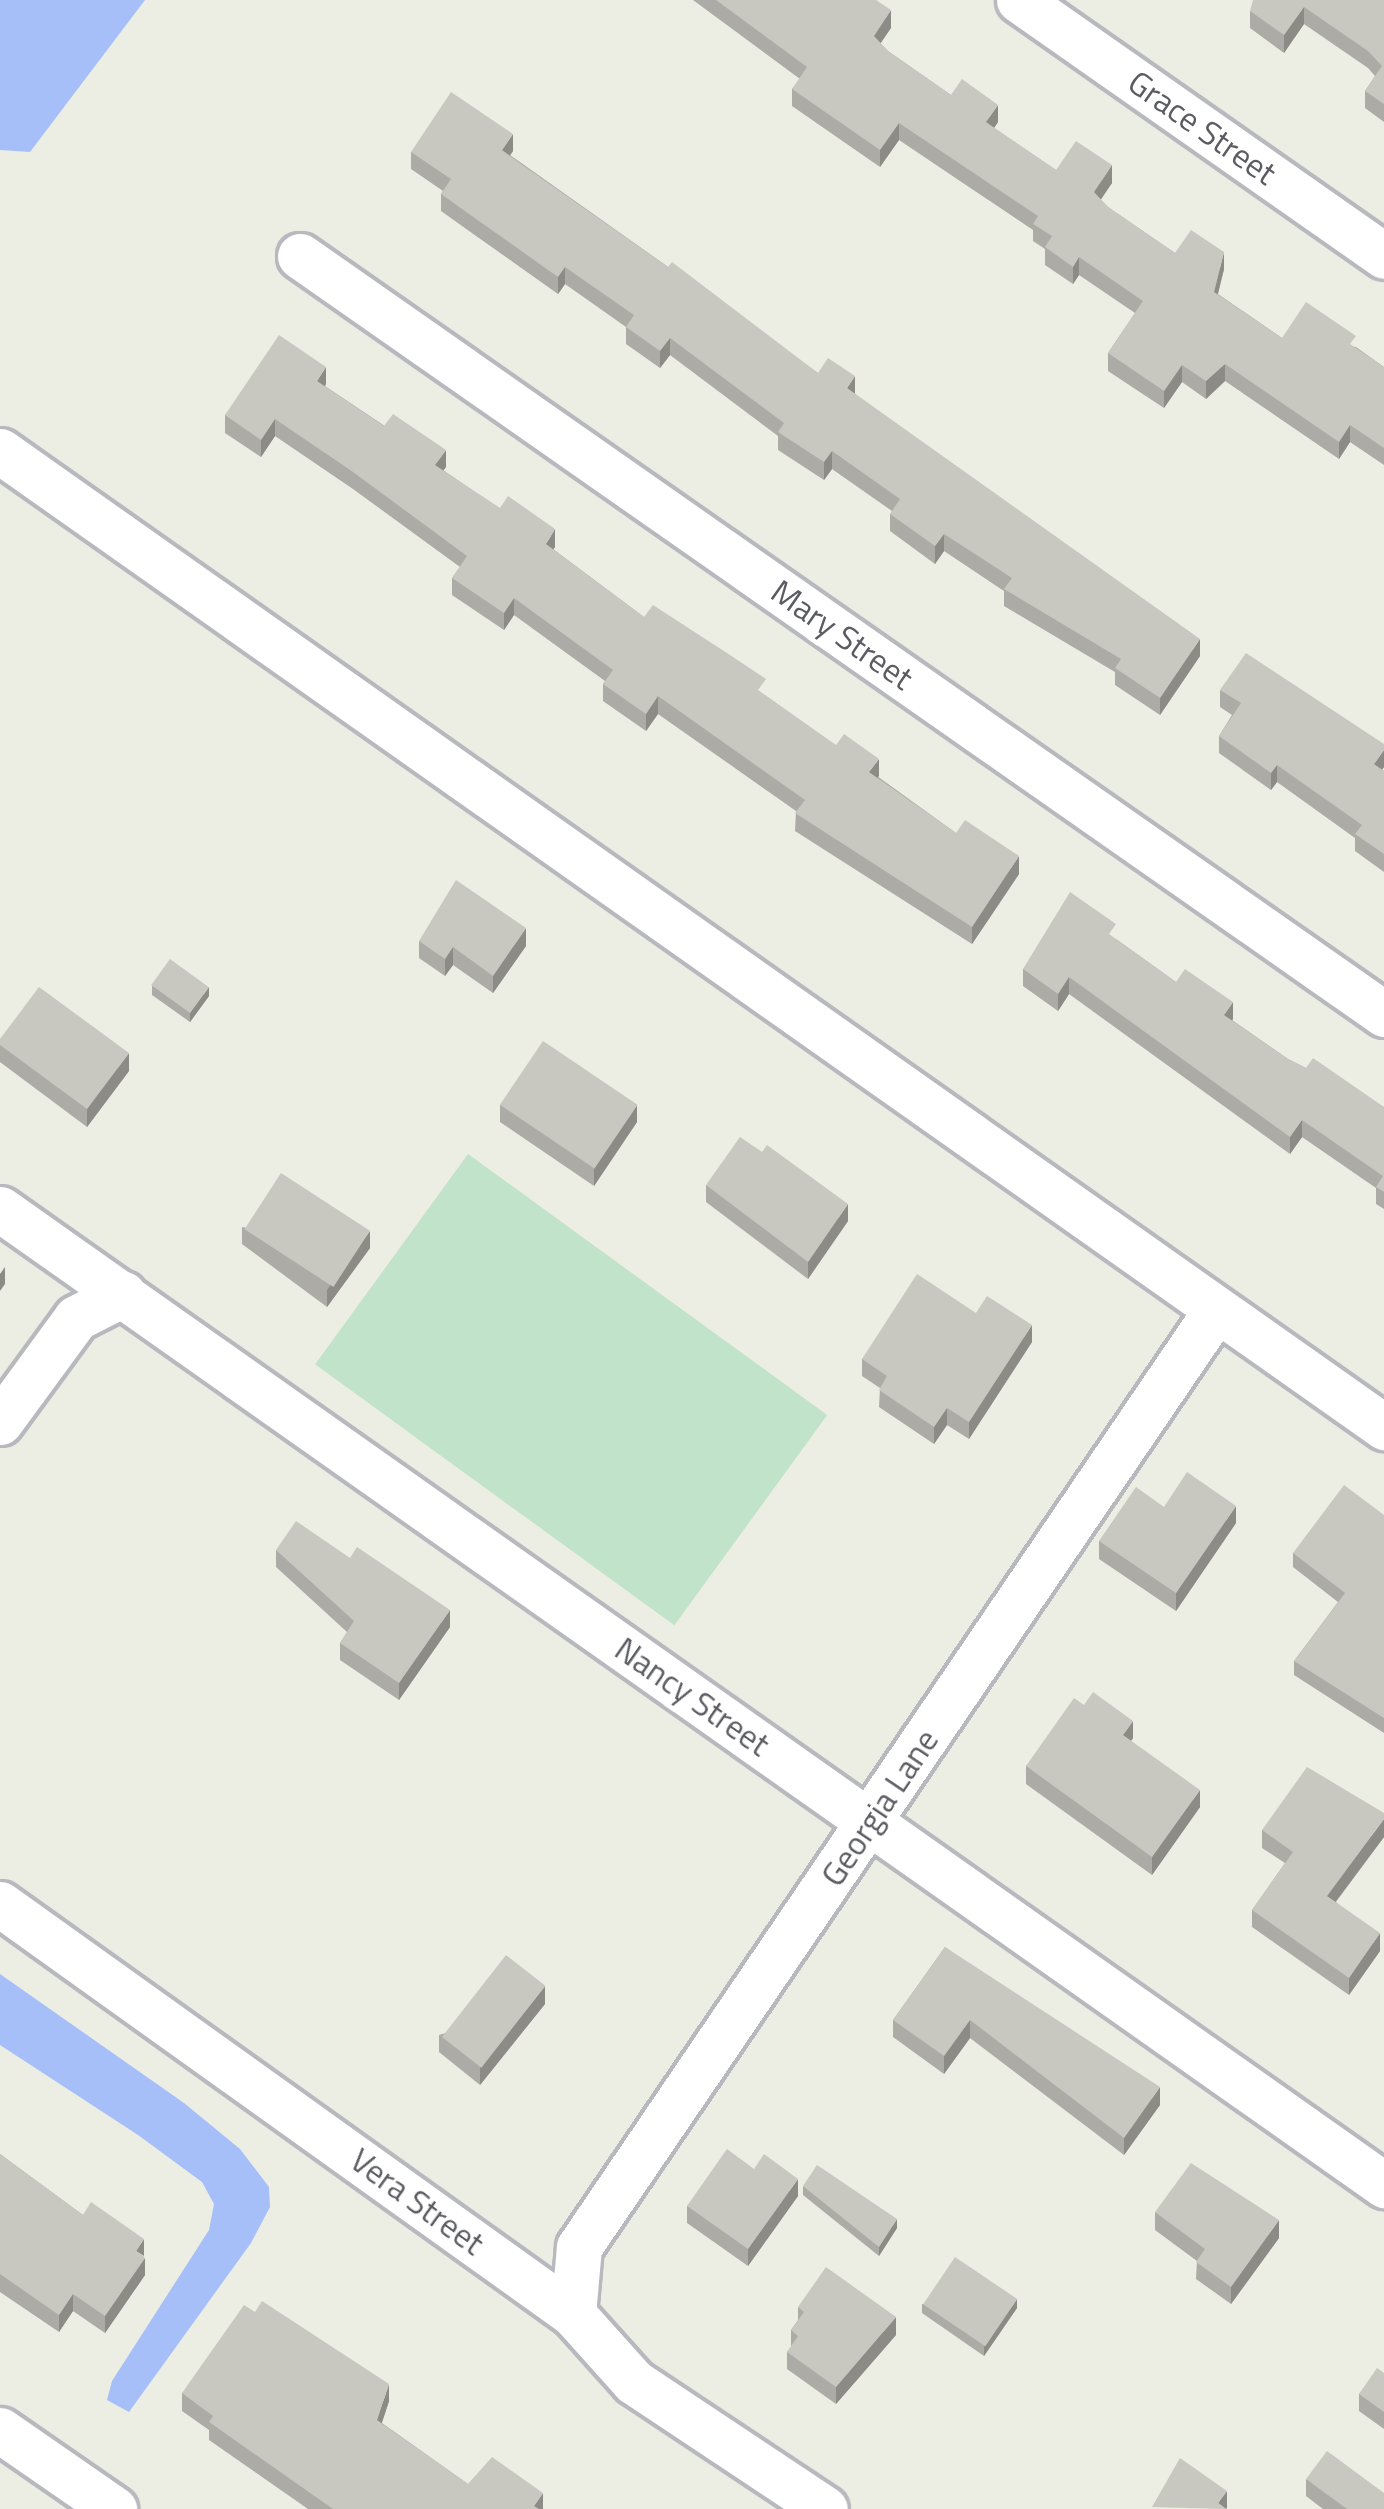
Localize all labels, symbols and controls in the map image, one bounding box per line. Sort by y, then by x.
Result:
street label: Grace Street [1120,63,1284,193]
street label: Mary Street [763,572,921,698]
street label: Nancy Street [607,1629,777,1765]
street label: Georgia Lane [813,1722,947,1894]
street label: Vera Street [343,2140,491,2264]

